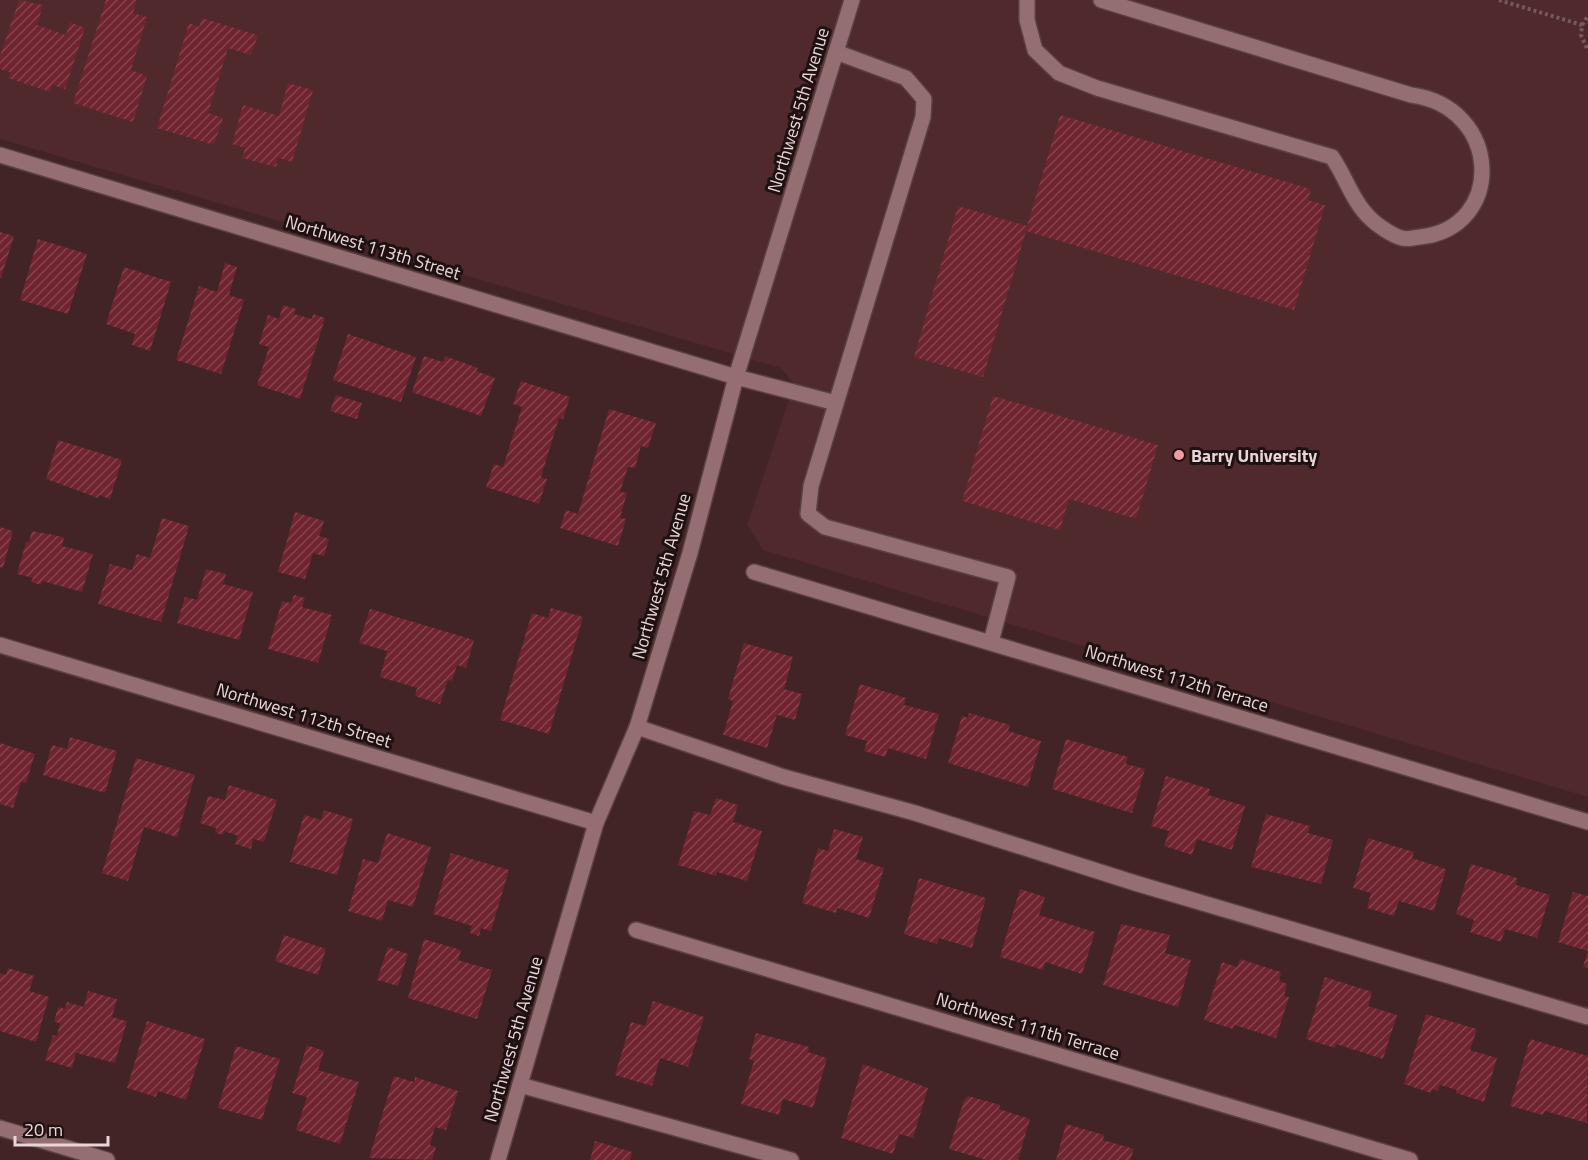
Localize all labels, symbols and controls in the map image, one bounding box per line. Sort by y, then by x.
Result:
street label: Northwest 5th Avenue [760,24,836,196]
street label: Northwest 113th Street [282,208,464,287]
place label: Barry University [1191,442,1317,469]
marker: Barry University [1172,448,1186,462]
street label: Northwest 5th Avenue [624,490,698,662]
street label: Northwest 112th Terrace [1082,637,1272,719]
street label: Northwest 112th Street [213,676,395,755]
street label: Northwest 5th Avenue [476,953,550,1125]
street label: Northwest 111th Terrace [933,985,1123,1067]
scale bar [15,1109,108,1147]
text: 20 m [24,1116,63,1143]

